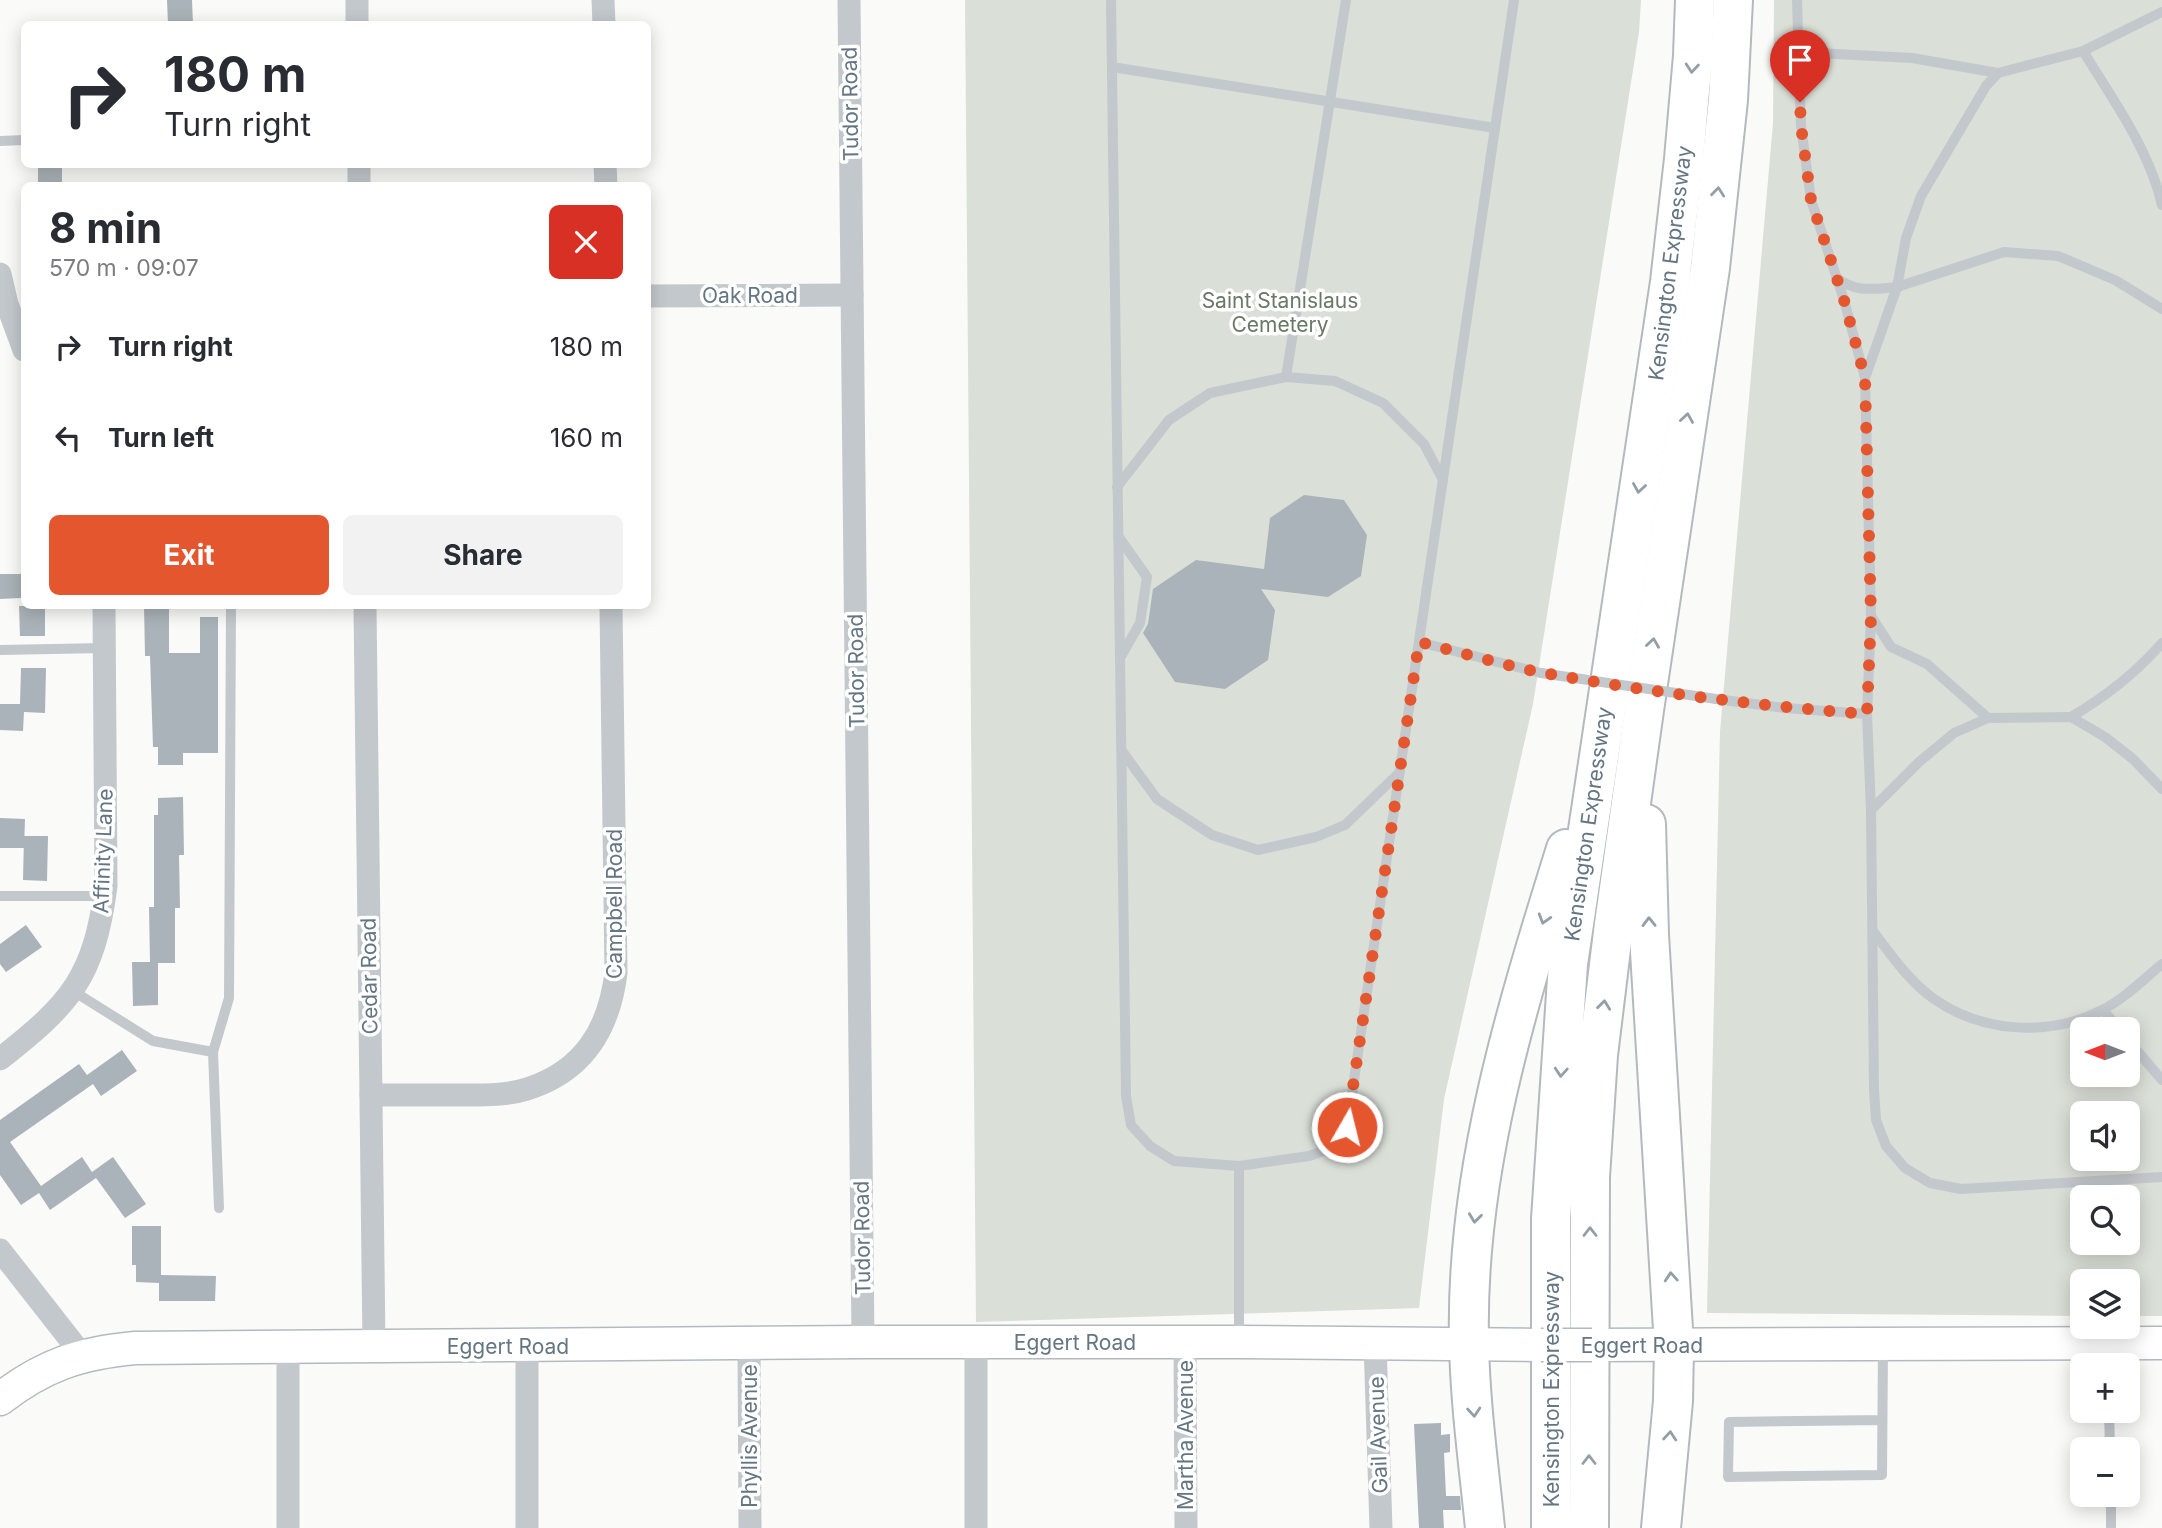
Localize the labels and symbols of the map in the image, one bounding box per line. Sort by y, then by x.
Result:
pin [1770,30,1830,102]
street label: Tudor Road [837,47,863,161]
one-way arrow [1685,63,1700,74]
street label: Kensington Expressway [1643,144,1697,382]
one-way arrow [1711,187,1726,198]
street label: Oak Road [702,283,798,308]
park label: Saint Stanislaus Cemetery [1202,288,1358,337]
one-way arrow [1679,412,1694,424]
one-way arrow [1631,482,1646,494]
street label: Tudor Road [843,614,869,728]
one-way arrow [1646,637,1661,649]
street label: Kensington Expressway [1559,705,1617,943]
street label: Affinity Lane [88,788,118,914]
street label: Campbell Road [602,829,627,979]
one-way arrow [1538,912,1552,924]
one-way arrow [1641,916,1656,927]
street label: Cedar Road [355,917,383,1035]
one-way arrow [1597,1000,1612,1011]
north arrow [2070,1017,2140,1087]
one-way arrow [1553,1066,1568,1077]
position arrow [1310,1090,1384,1164]
street label: Tudor Road [849,1181,875,1295]
one-way arrow [1468,1212,1483,1224]
one-way arrow [1582,1227,1598,1237]
street label: Kensington Expressway [1539,1271,1564,1507]
one-way arrow [1664,1272,1679,1283]
street label: Eggert Road [1014,1330,1136,1355]
street label: Eggert Road [1581,1333,1703,1358]
street label: Eggert Road [447,1334,569,1359]
street label: Martha Avenue [1173,1360,1198,1510]
street label: Phyllis Avenue [737,1364,762,1508]
street label: Gail Avenue [1363,1376,1393,1494]
one-way arrow [1466,1407,1481,1418]
one-way arrow [1662,1430,1677,1441]
one-way arrow [1581,1454,1597,1465]

